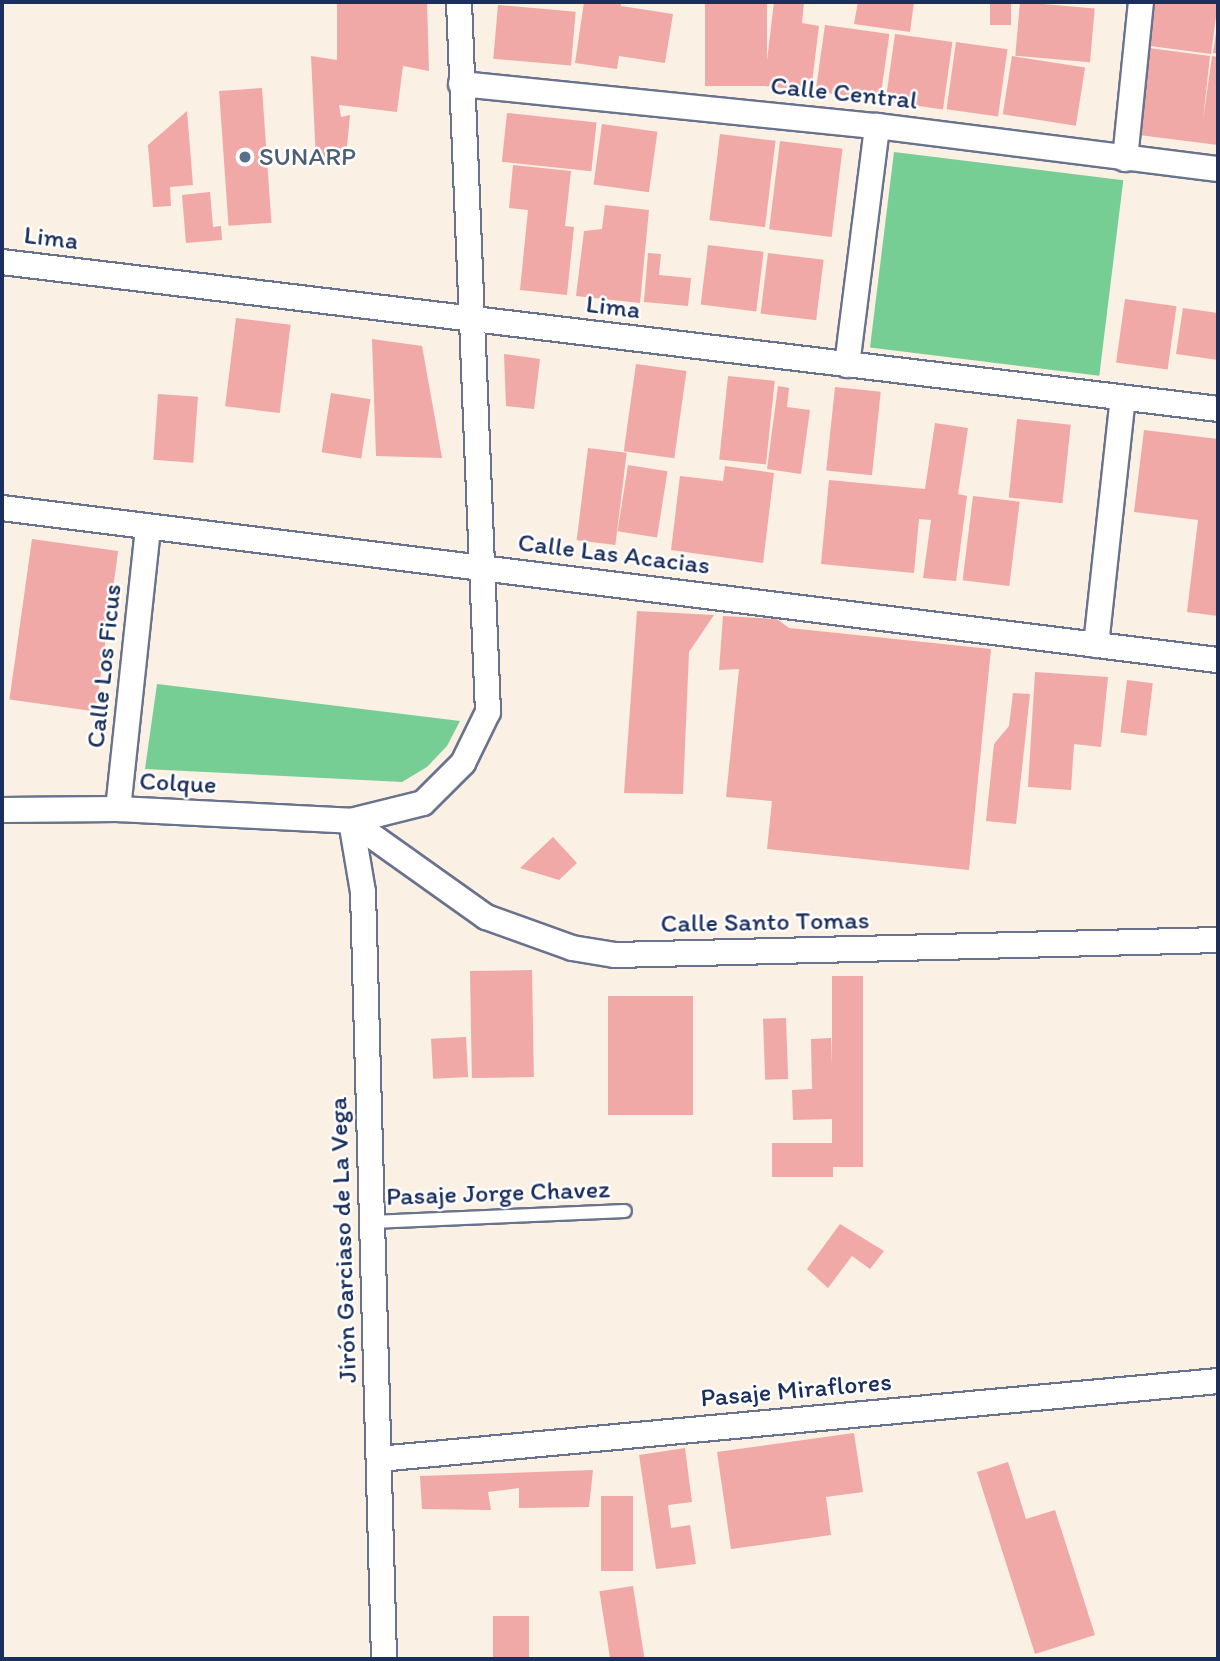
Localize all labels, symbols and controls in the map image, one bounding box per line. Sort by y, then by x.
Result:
street label: Calle Central [769,70,919,116]
place label: SUNARP [259,141,356,173]
marker: SUNARP [237,149,253,165]
street label: Lima [22,219,80,257]
street label: Lima [584,288,642,326]
street label: Calle Las Acacias [516,527,712,581]
street label: Calle Los Ficus [80,582,128,750]
street label: Colque [139,765,217,801]
street label: Calle Santo Tomas [662,905,868,939]
street label: Jirón Garciaso de La Vega [322,1097,364,1383]
street label: Pasaje Jorge Chavez [385,1173,611,1213]
street label: Pasaje Miraflores [699,1366,893,1414]

